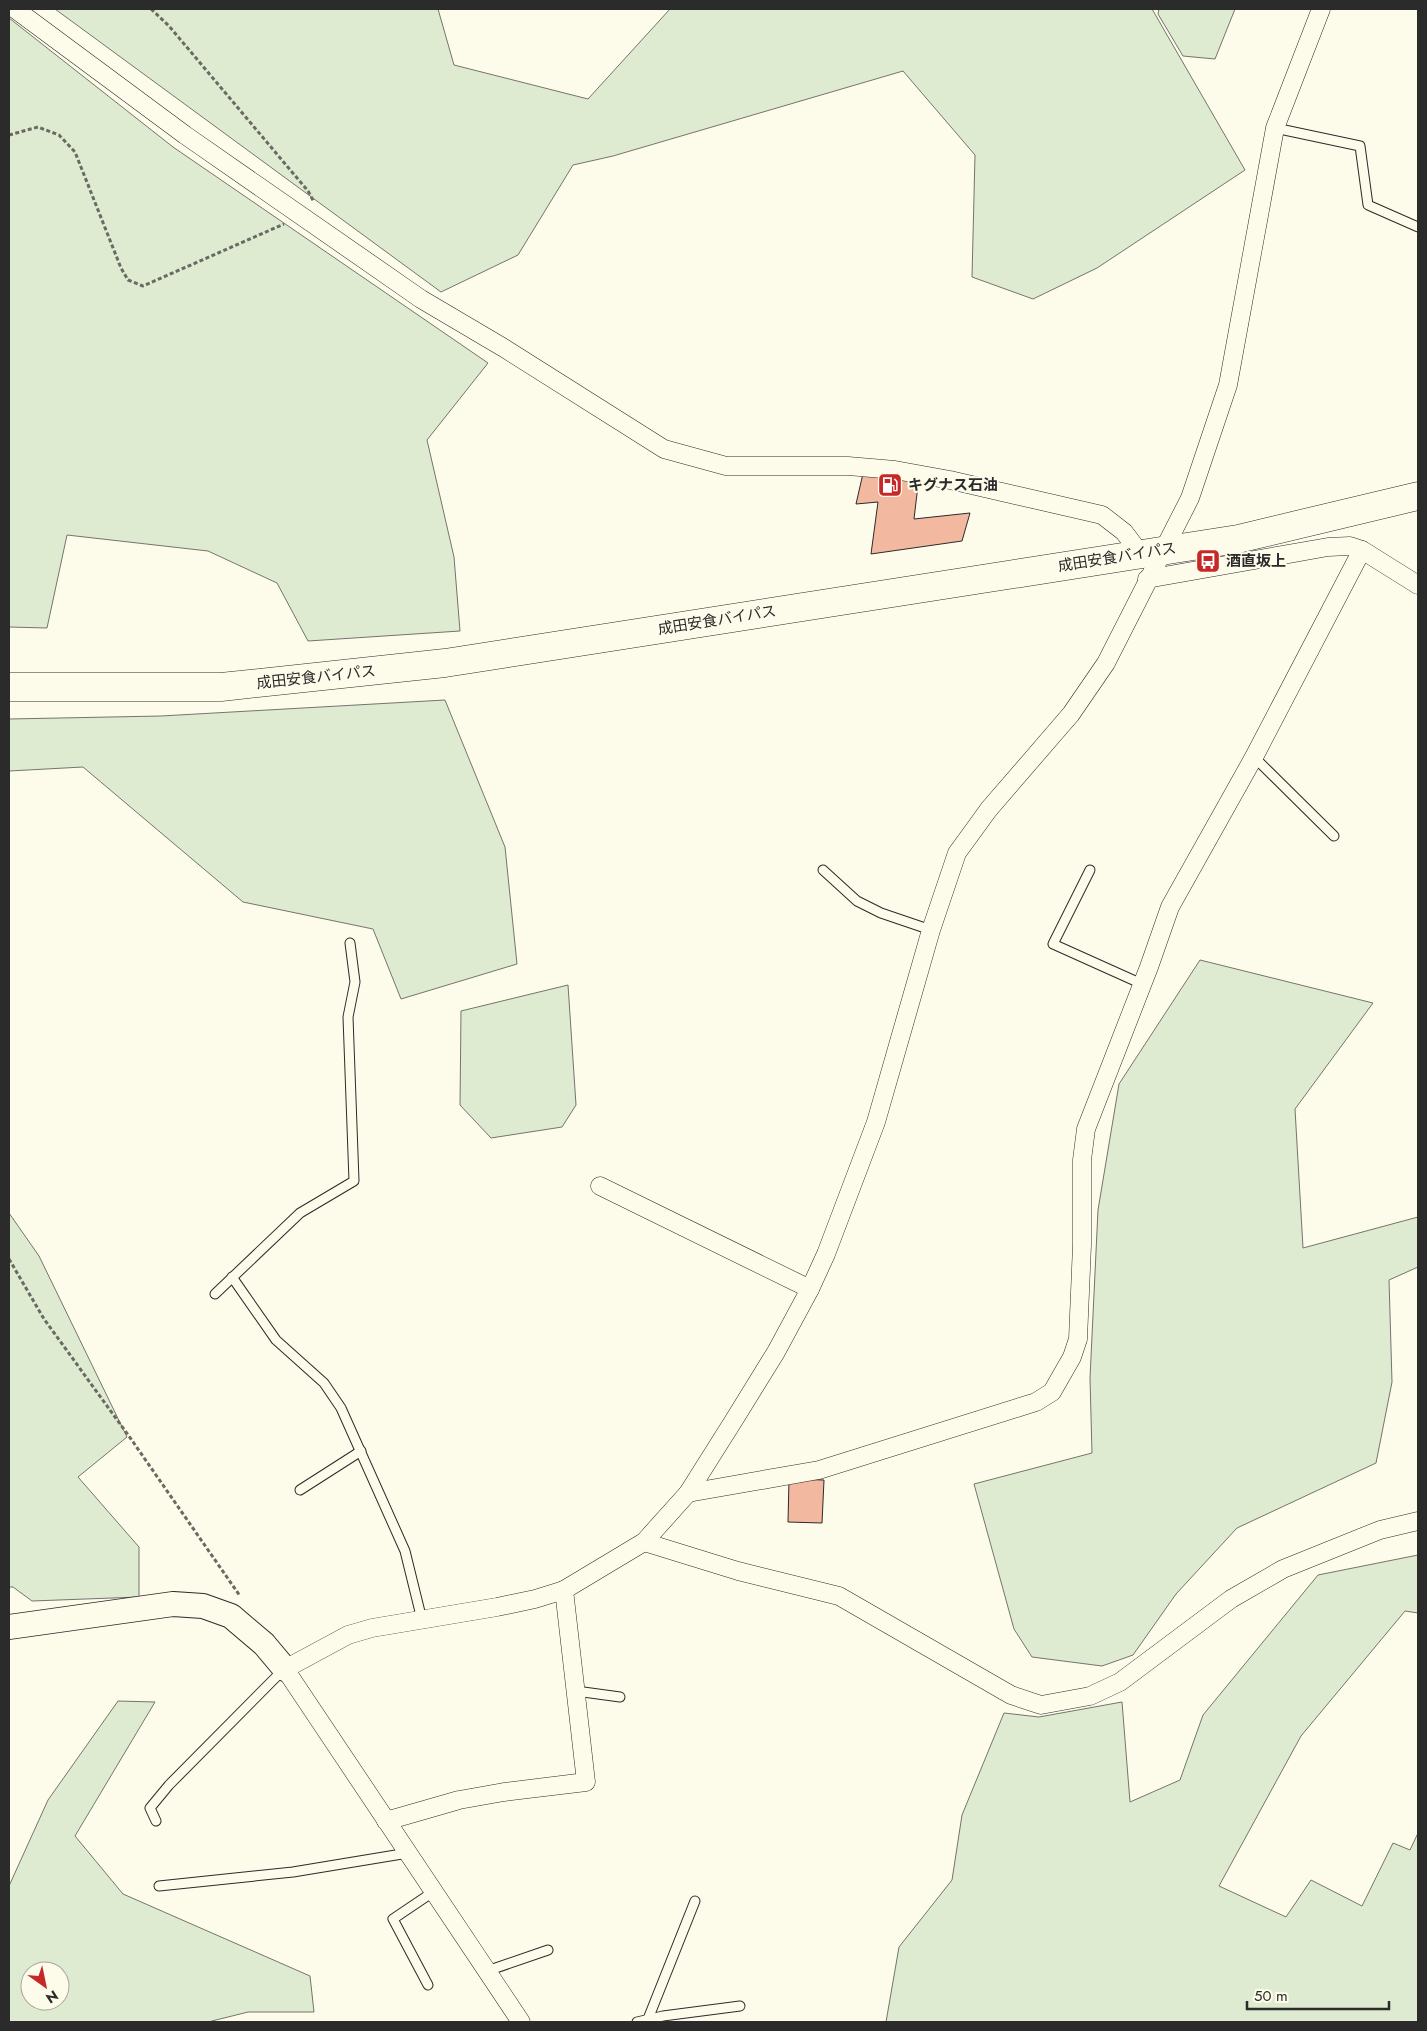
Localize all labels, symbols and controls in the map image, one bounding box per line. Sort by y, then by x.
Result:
fuel station icon: キグナス石油 [877,472,903,498]
place label: キグナス石油 [908,474,998,496]
street label: 成田安食バイパス [1056,537,1178,577]
bus stop icon: 酒直坂上 [1195,548,1221,574]
place label: 酒直坂上 [1226,550,1286,572]
street label: 成田安食バイパス [656,600,778,640]
street label: 成田安食バイパス [255,660,377,694]
north arrow [20,1961,70,2011]
scale bar [1247,1978,1390,2010]
text: N [42,1985,62,2008]
text: 50 m [1254,1985,1288,2007]

